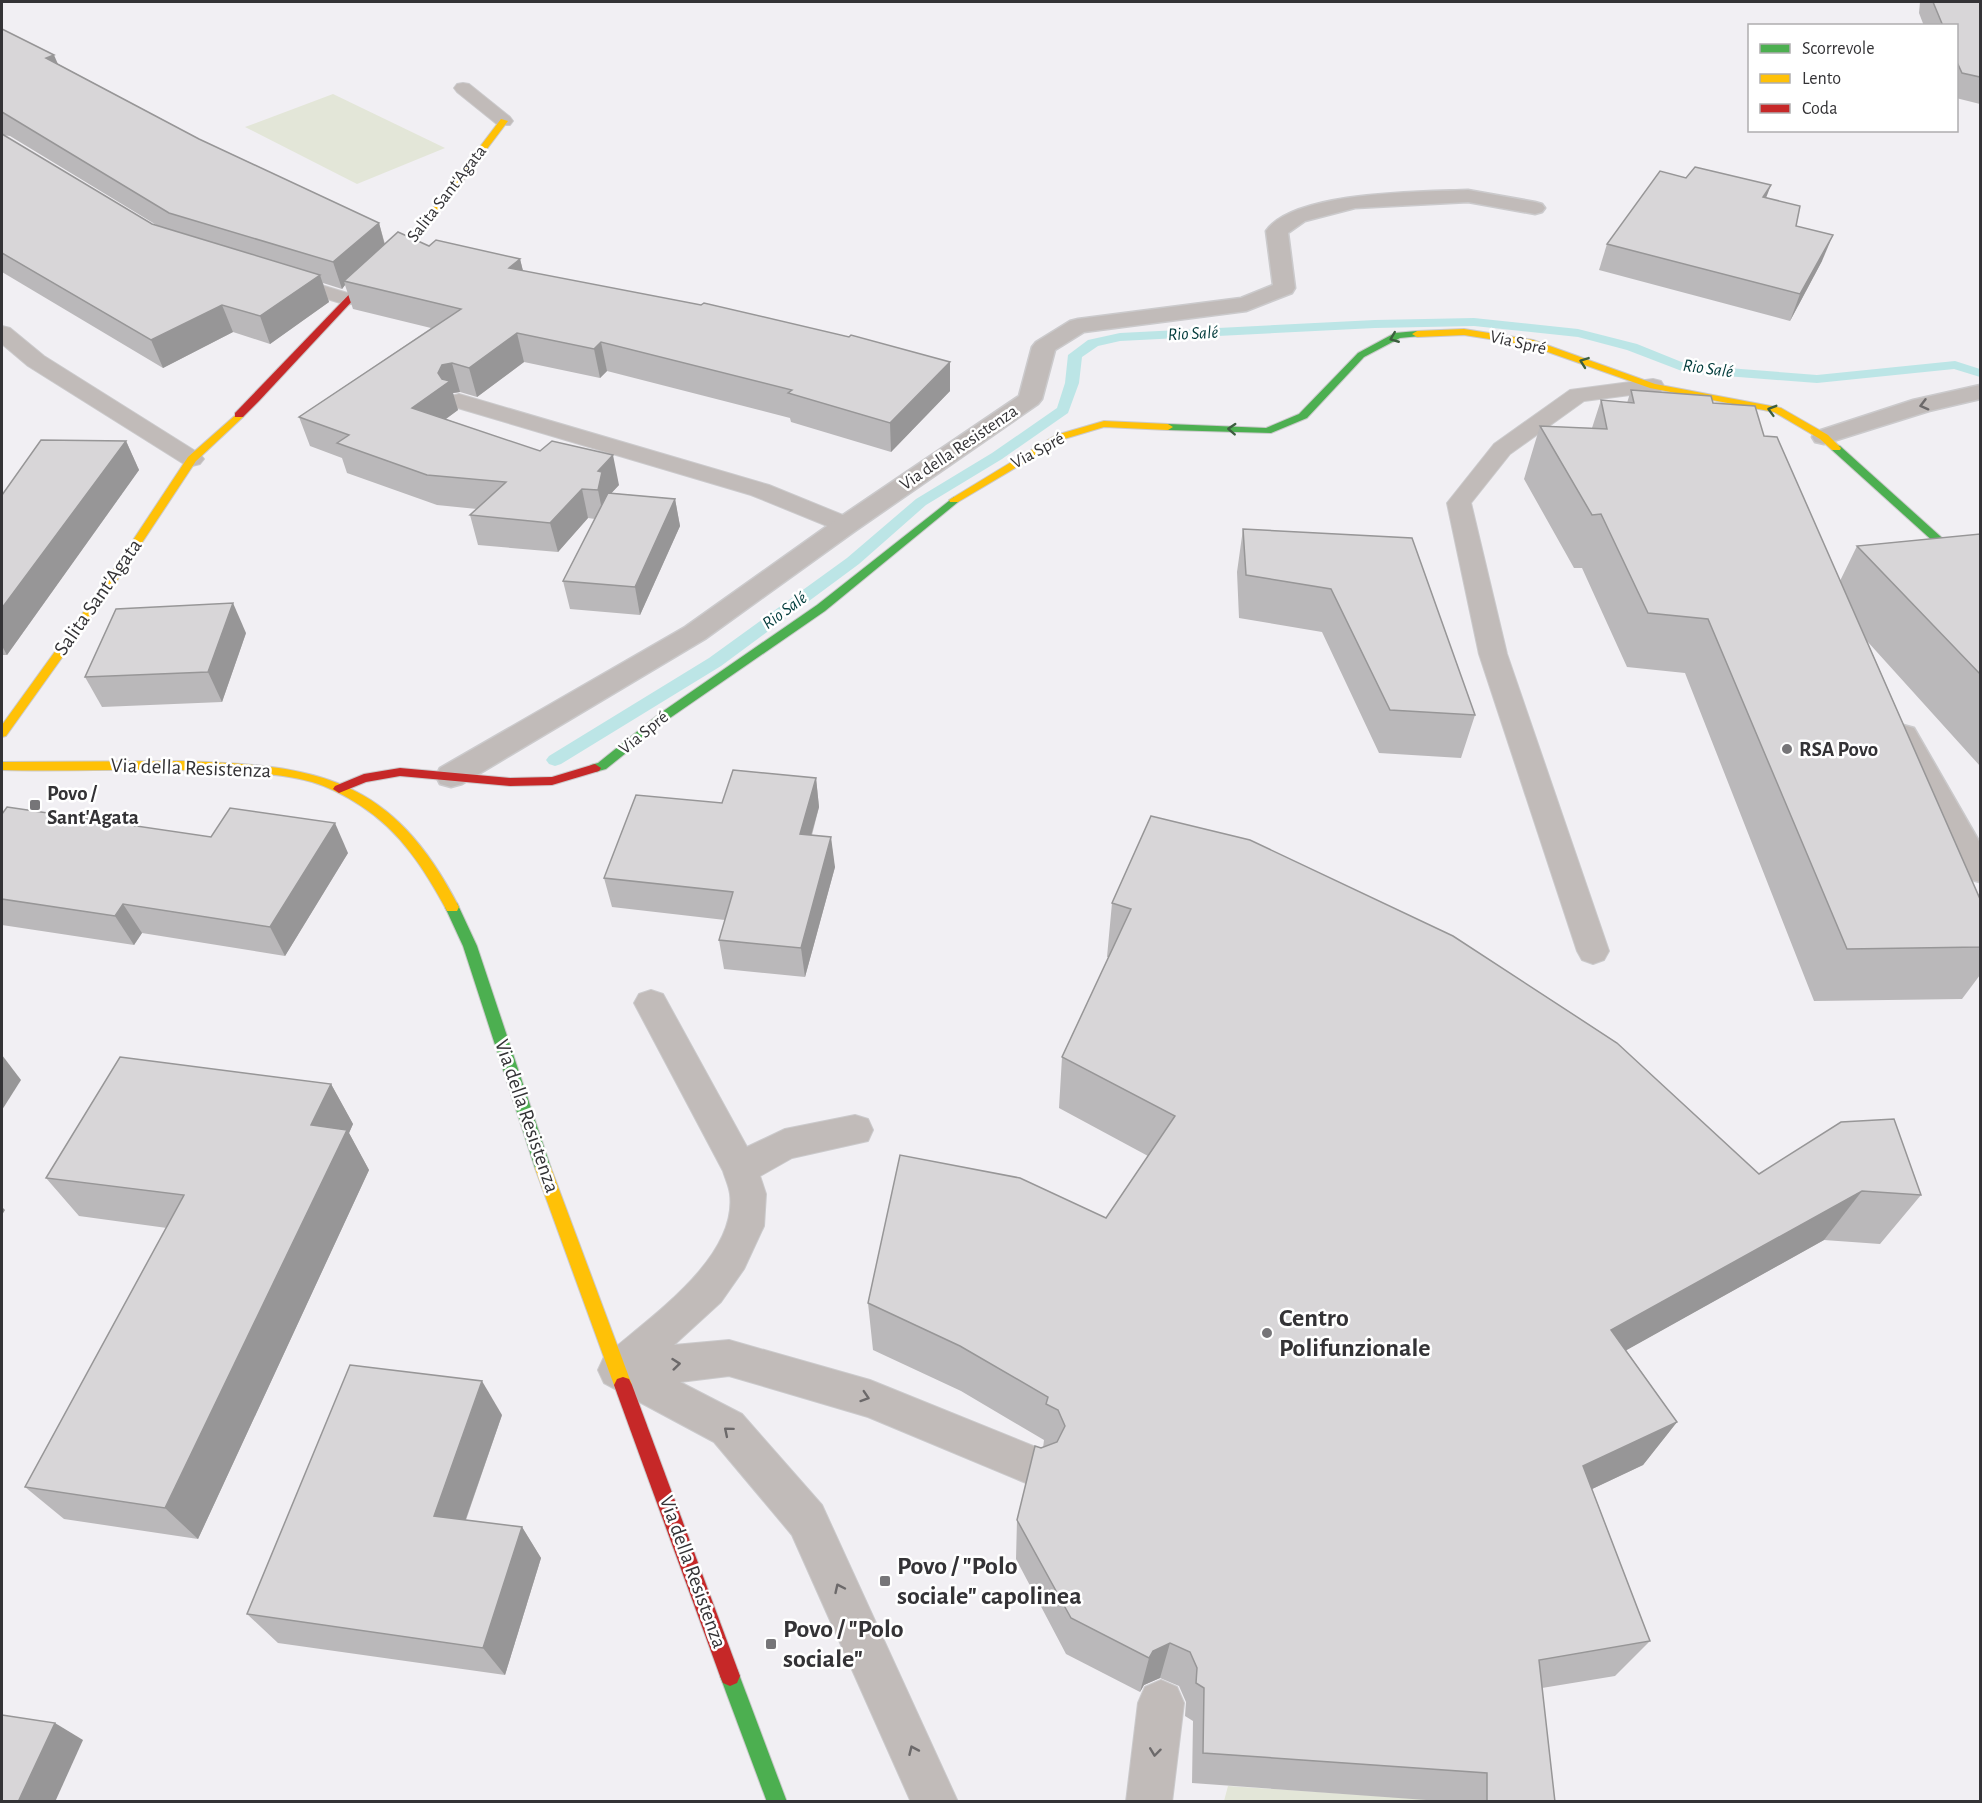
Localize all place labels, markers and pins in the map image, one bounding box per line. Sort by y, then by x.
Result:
place label: RSA Povo [1799,739,1878,760]
marker: RSA Povo [1780,742,1794,756]
place label: Povo / Sant'Agata [47,783,139,828]
marker: Povo / Sant'Agata [28,798,42,812]
place label: Centro Polifunzionale [1279,1305,1431,1361]
marker: Centro Polifunzionale [1260,1326,1274,1340]
place label: Povo / "Polo sociale" capolinea [897,1553,1082,1609]
marker: Povo / "Polo sociale" capolinea [878,1574,892,1588]
place label: Povo / "Polo sociale" [783,1616,904,1672]
marker: Povo / "Polo sociale" [764,1637,778,1651]

